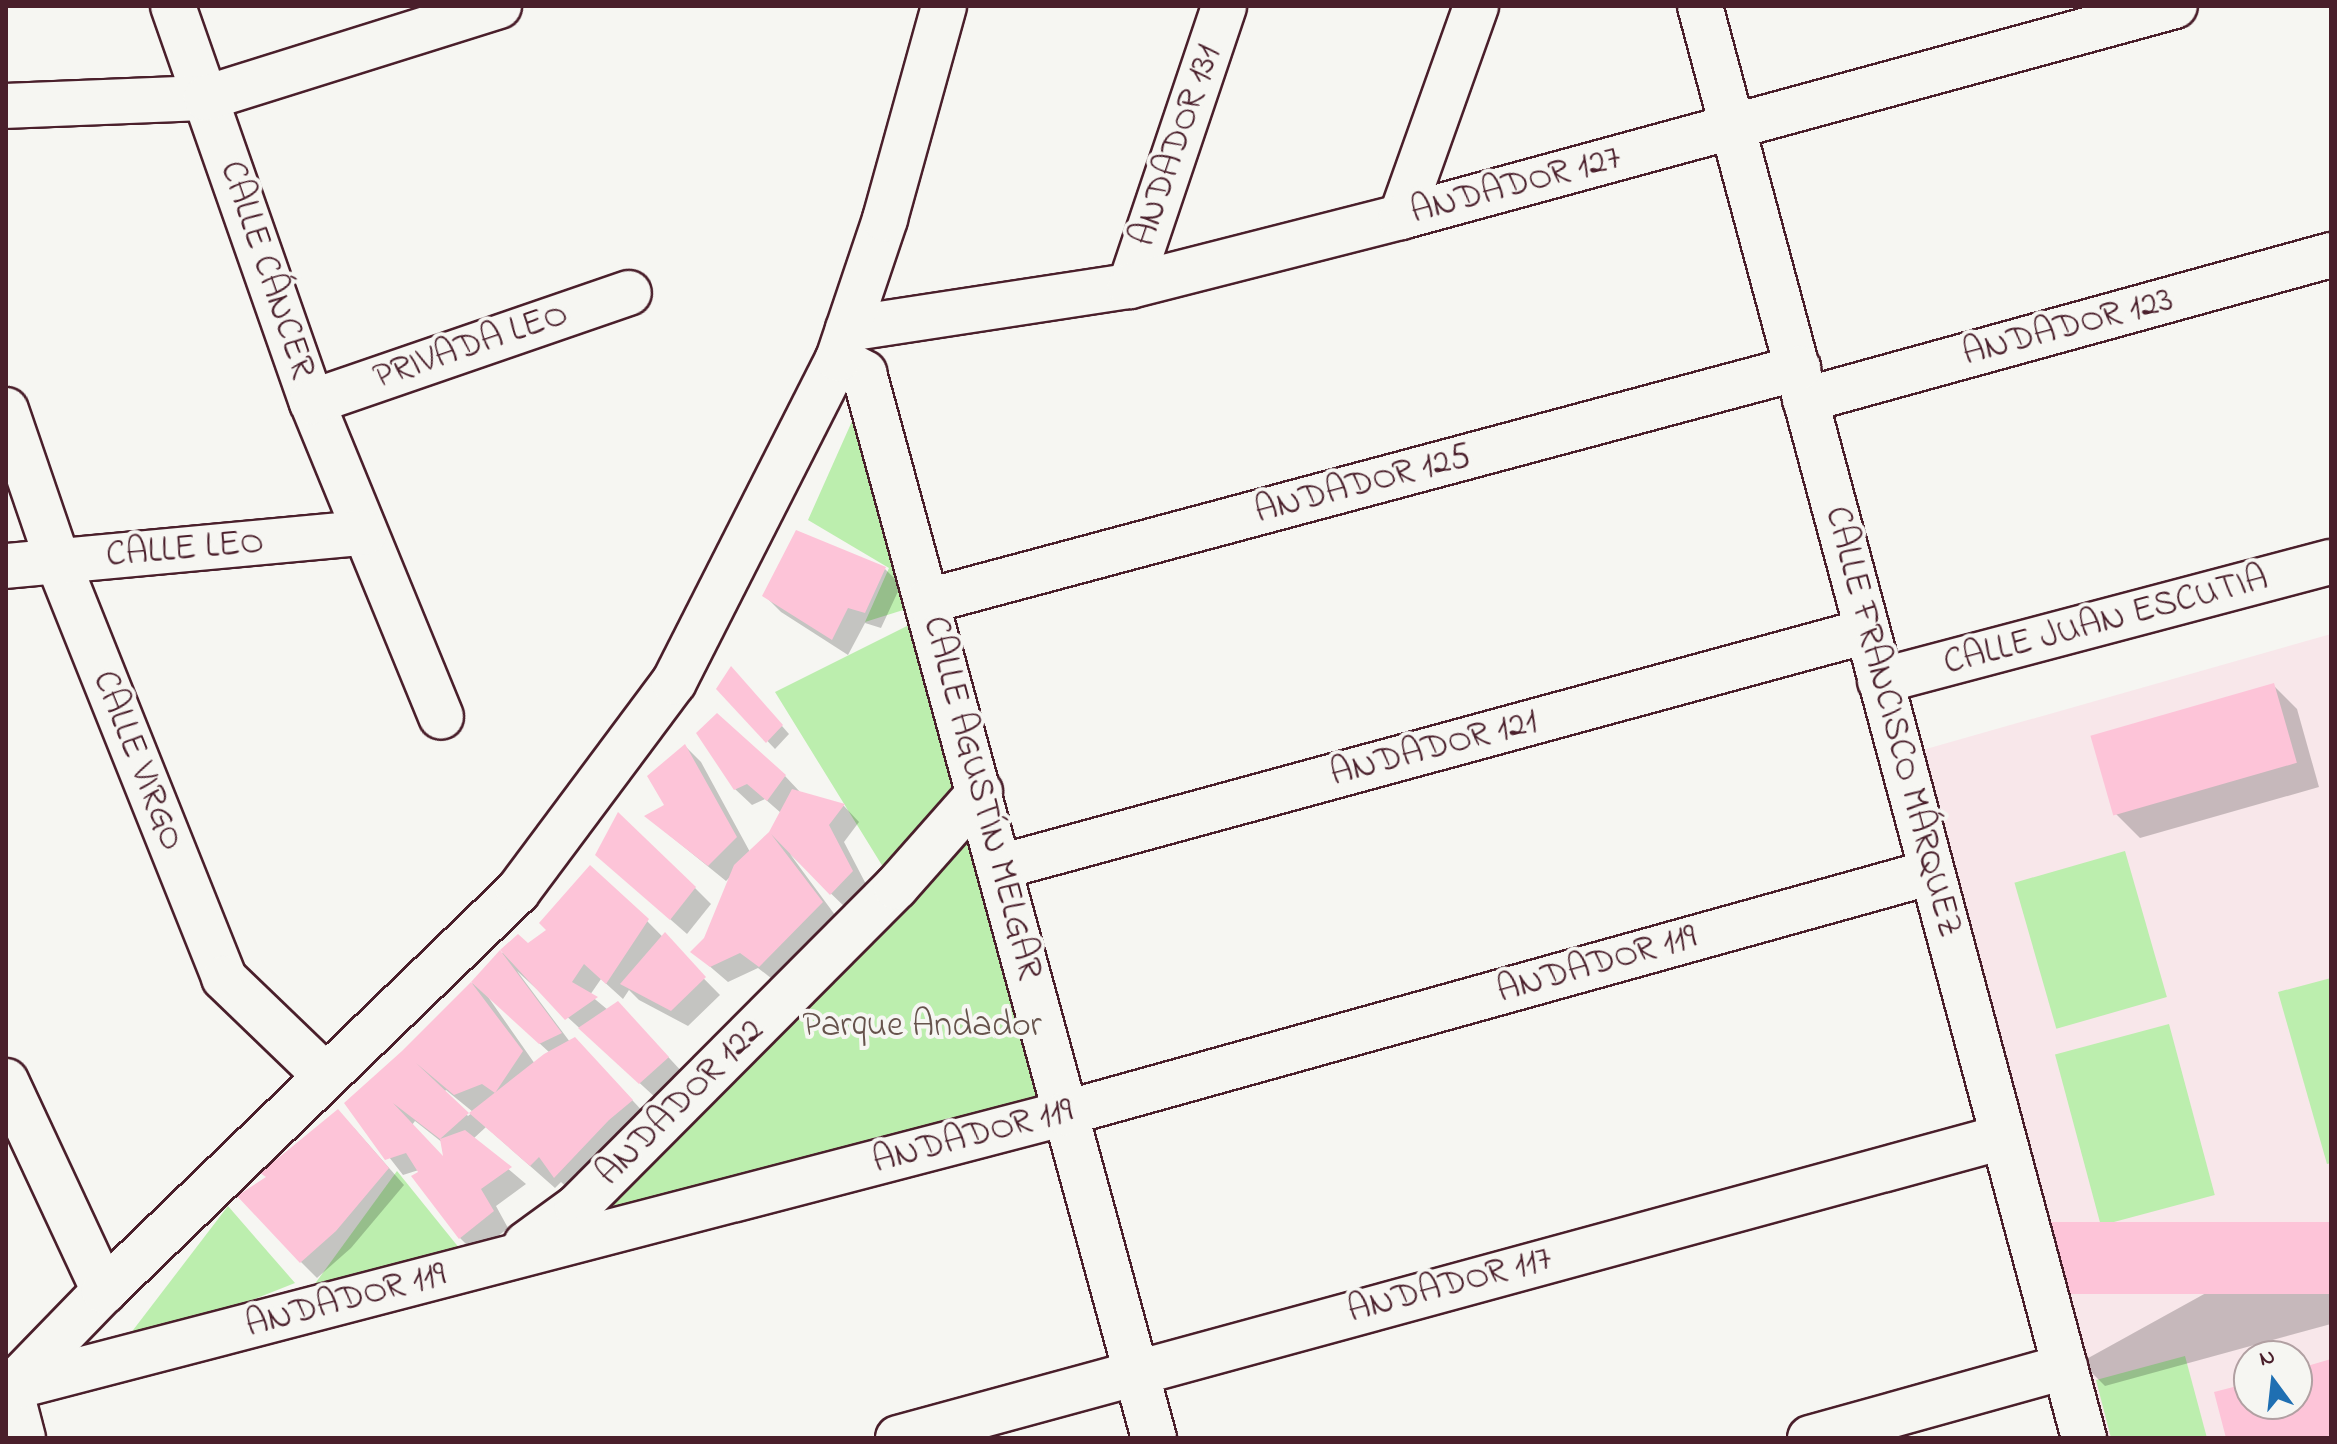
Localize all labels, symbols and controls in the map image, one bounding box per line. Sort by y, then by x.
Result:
street label: ANDADOR 131 [1122,40,1232,252]
street label: ANDADOR 127 [1406,137,1626,235]
street label: CALLE CÁNCER [209,156,323,384]
street label: ANDADOR 123 [1958,279,2178,377]
street label: PRIVADA LEO [368,294,574,400]
street label: ANDADOR 125 [1250,435,1476,535]
street label: CALLE FRANCISCO MÁRQUEZ [1814,502,1970,942]
street label: CALLE LEO [104,522,266,578]
street label: CALLE JUAN ESCUTIA [1939,558,2273,686]
street label: CALLE AGUSTÍN MELGAR [912,612,1050,984]
street label: CALLE VIRGO [81,665,193,857]
street label: ANDADOR 121 [1326,701,1542,797]
street label: ANDADOR 119 [1492,916,1702,1014]
park label: Parque Andador [802,1005,1042,1049]
street label: ANDADOR 122 [588,1010,774,1196]
street label: ANDADOR 119 [868,1090,1078,1184]
street label: ANDADOR 117 [1343,1238,1557,1334]
street label: ANDADOR 119 [241,1254,451,1348]
north arrow [2233,1340,2313,1420]
text: N [2256,1341,2279,1376]

